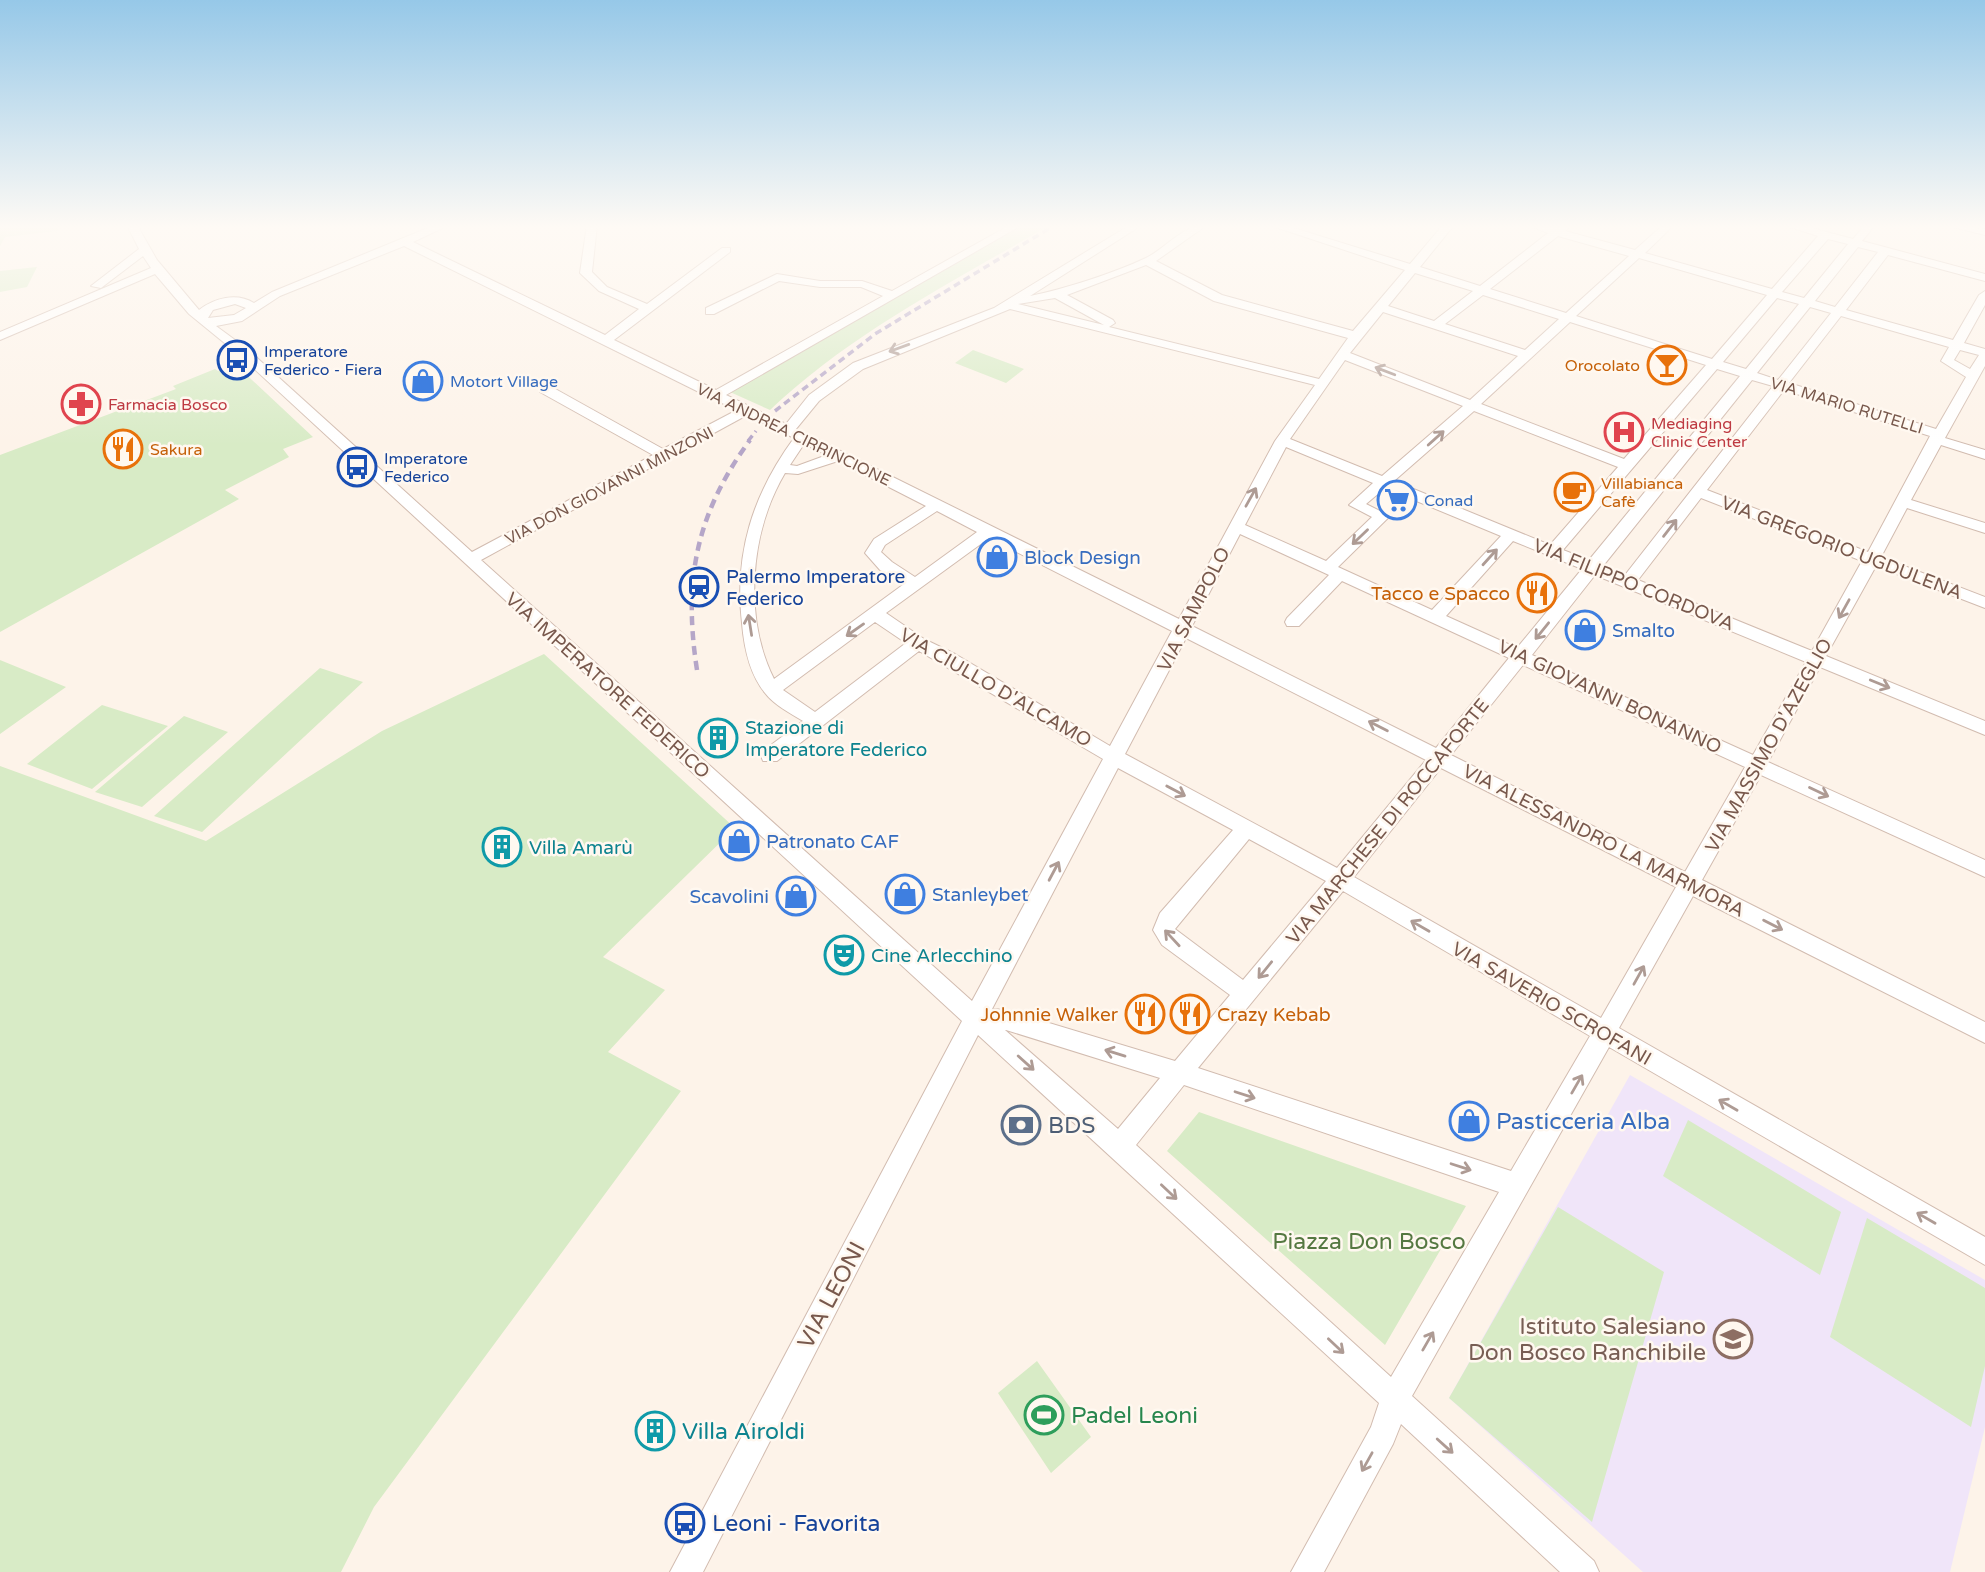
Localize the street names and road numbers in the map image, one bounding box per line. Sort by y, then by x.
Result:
street label: VIA MARIO RUTELLI [1768,373,1926,439]
street label: VIA ANDREA CIRRINCIONE [693,379,894,491]
street label: VIA DON GIOVANNI MINZONI [502,422,717,550]
street label: VIA GREGORIO UGDULENA [1718,492,1965,604]
street label: VIA FILIPPO CORDOVA [1530,535,1737,635]
street label: VIA SAMPOLO [1153,544,1235,675]
street label: VIA IMPERATORE FEDERICO [501,588,714,783]
street label: VIA CIULLO D'ALCAMO [896,624,1095,752]
street label: VIA GIOVANNI BONANNO [1494,635,1725,758]
street label: VIA MASSIMO D'AZEGLIO [1701,635,1837,856]
street label: VIA MARCHESE DI ROCCAFORTE [1282,694,1494,949]
street label: VIA ALESSANDRO LA MARMORA [1459,760,1748,922]
street label: VIA SAVERIO SCROFANI [1448,938,1655,1070]
street label: VIA LEONI [792,1237,872,1354]

